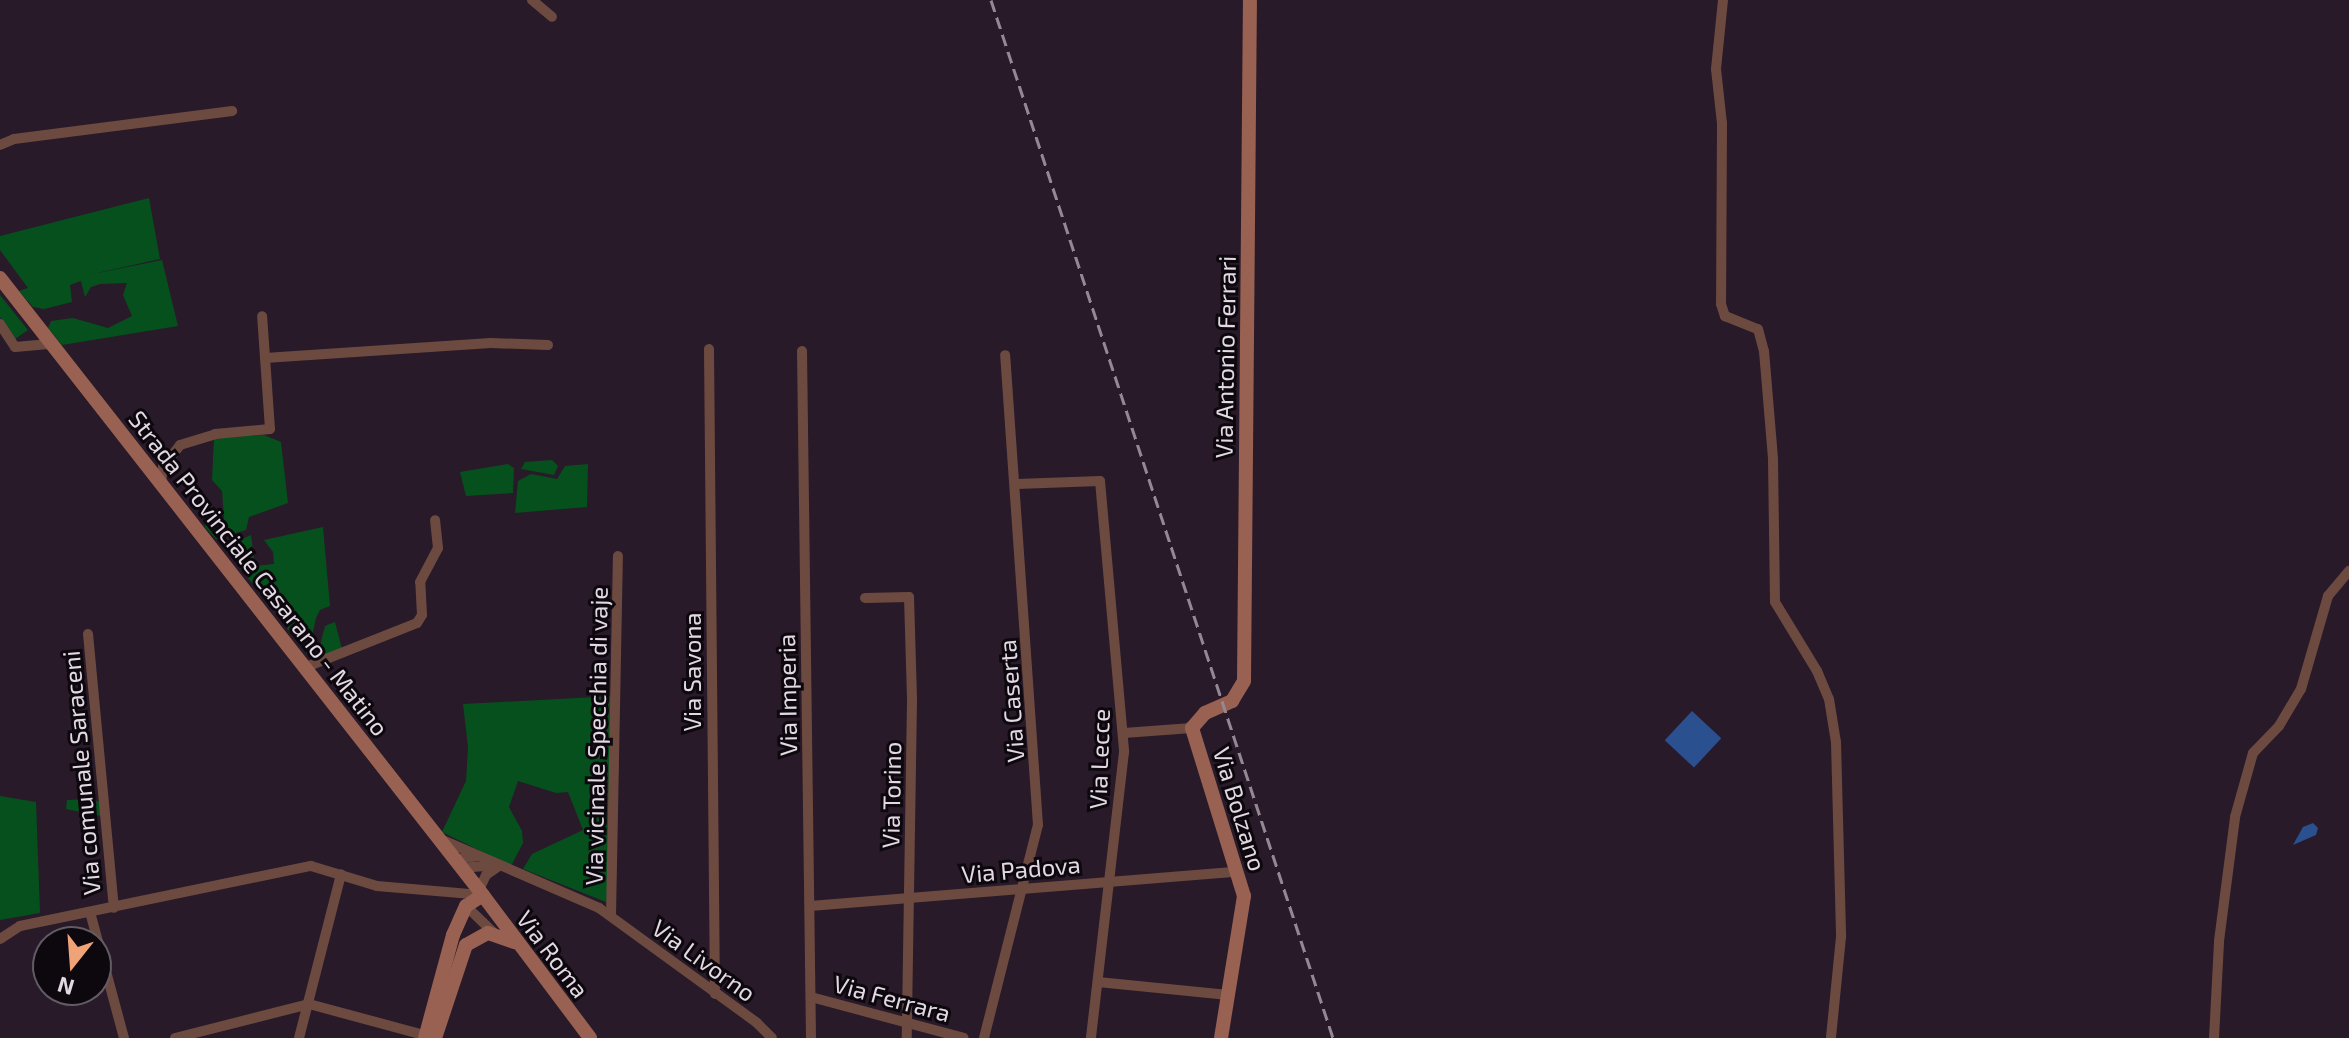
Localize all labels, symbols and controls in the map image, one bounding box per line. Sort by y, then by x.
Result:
street label: Via Antonio Ferrari [1209,255,1241,459]
street label: Strada Provinciale Casarano - Matino [123,405,395,741]
street label: Via vicinale Specchia di vaje [579,586,613,886]
street label: Via Savona [678,612,706,732]
street label: Via Imperia [772,634,802,756]
street label: Via Caserta [992,639,1030,763]
street label: Via comunale Saraceni [56,650,106,896]
street label: Via Lecce [1083,708,1115,810]
street label: Via Torino [876,741,906,849]
street label: Via Bolzano [1208,744,1272,874]
street label: Via Padova [960,849,1082,889]
street label: Via Roma [511,905,595,1003]
street label: Via Livorno [647,913,761,1007]
north arrow [32,926,112,1006]
street label: Via Ferrara [830,969,954,1027]
text: N [54,972,77,1002]

